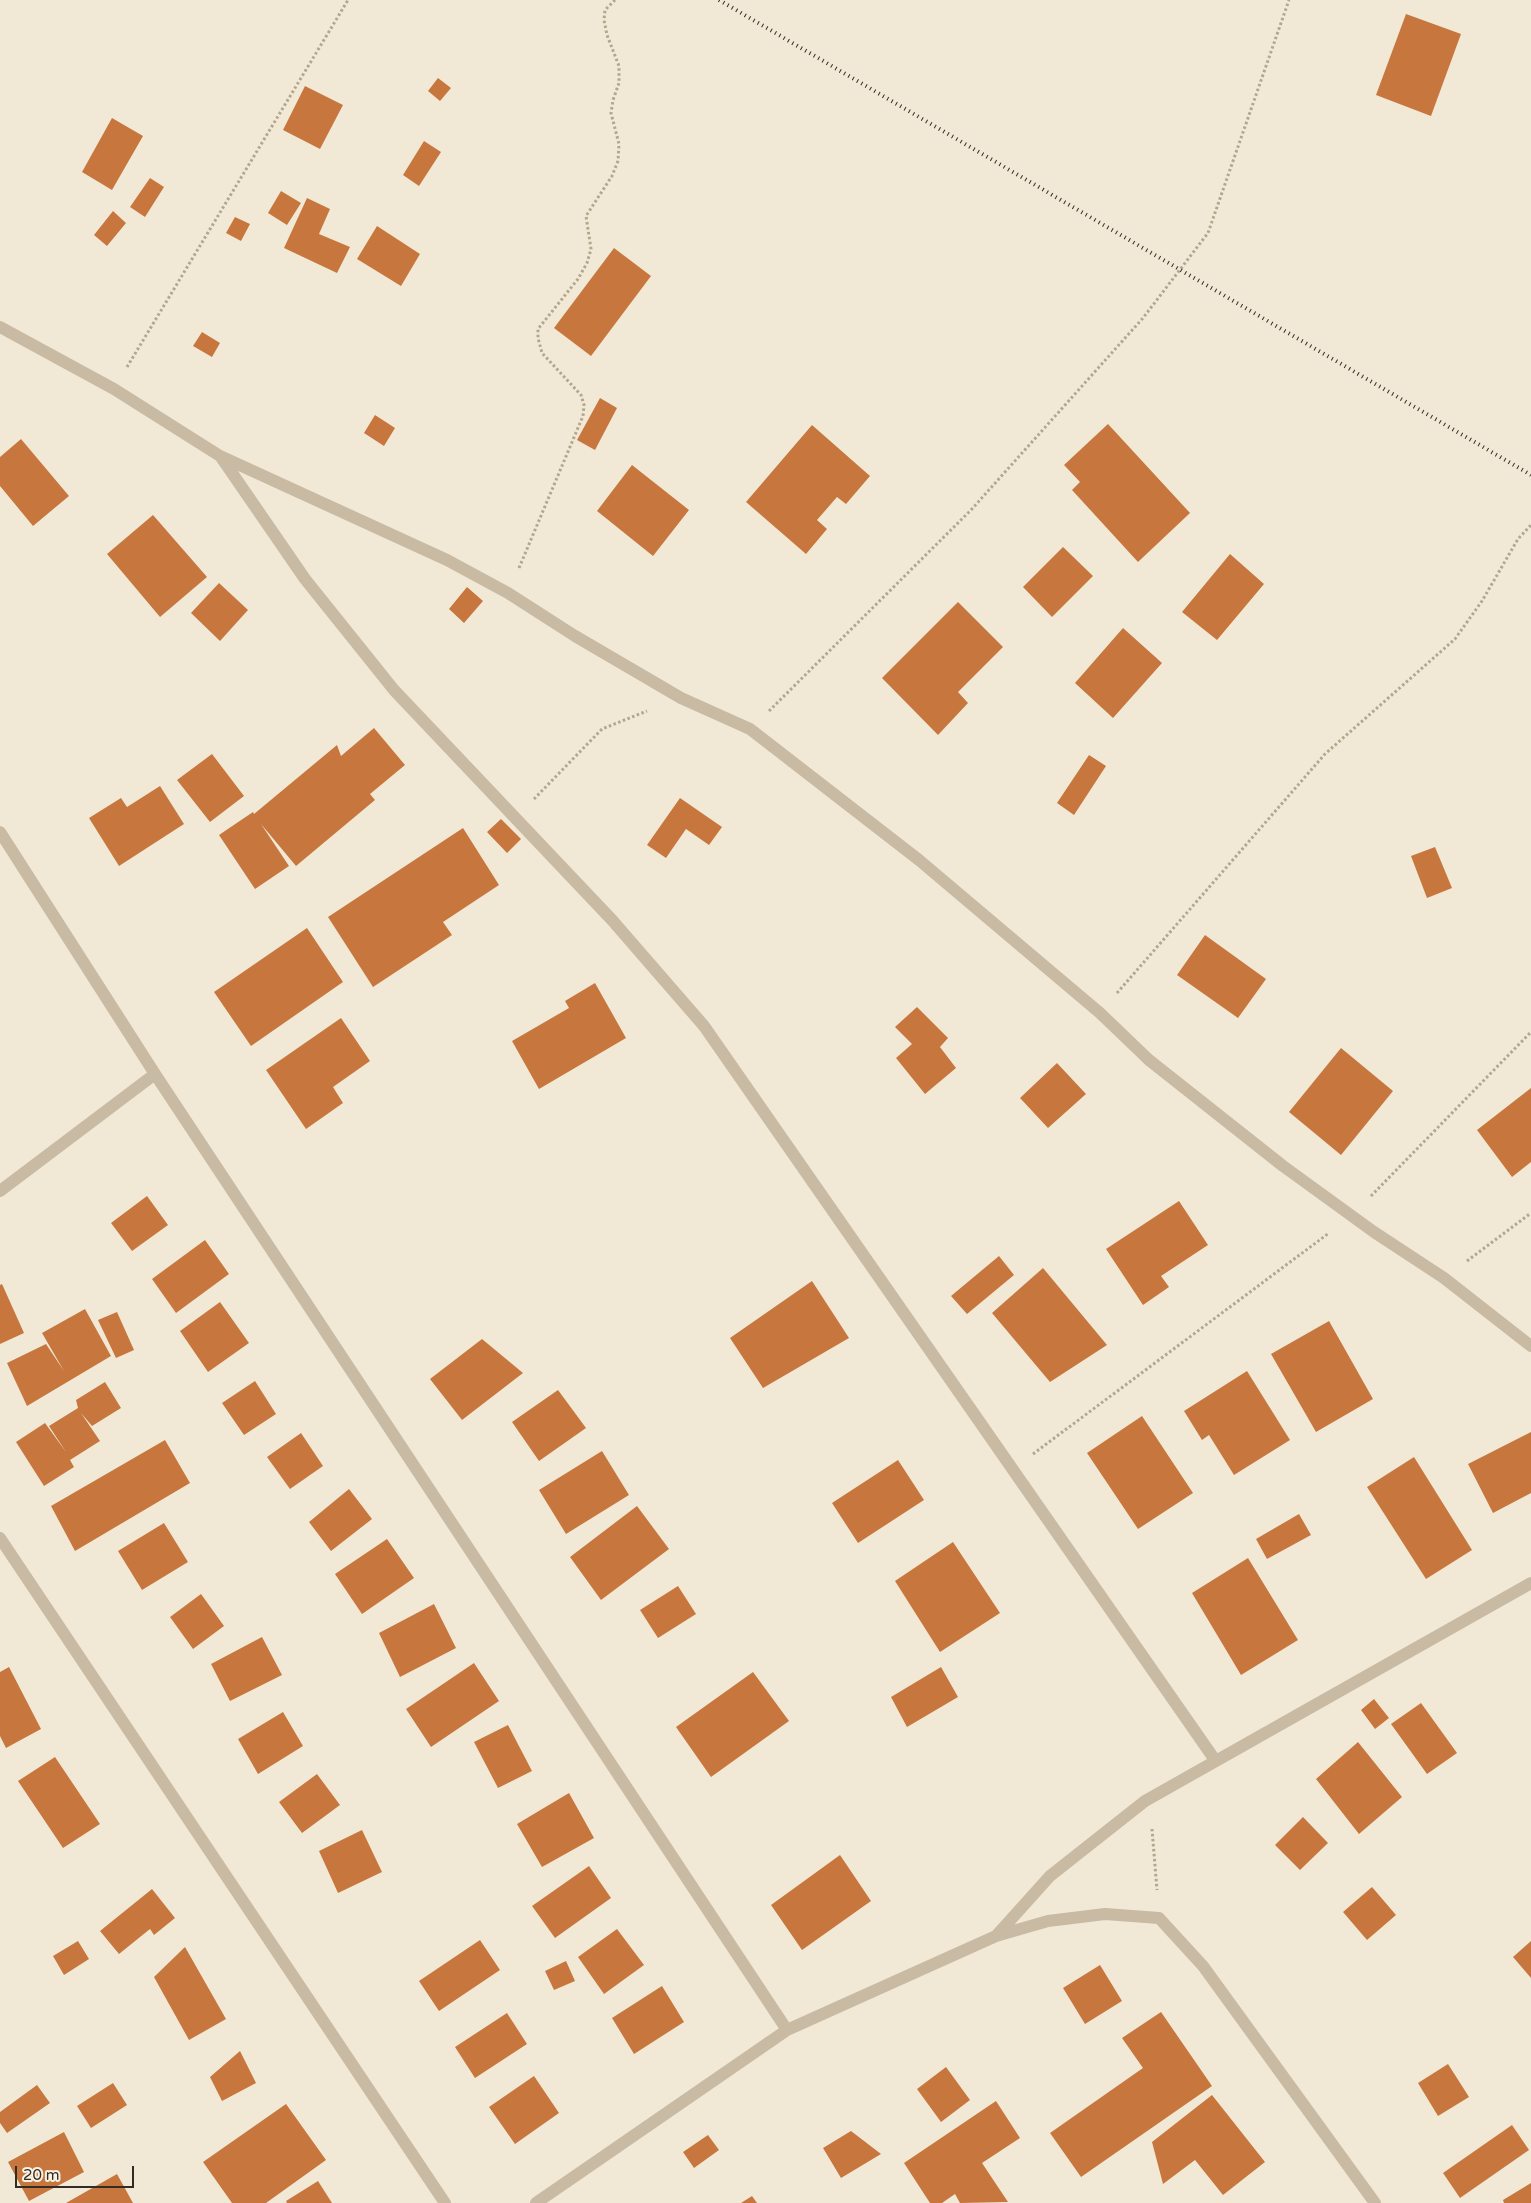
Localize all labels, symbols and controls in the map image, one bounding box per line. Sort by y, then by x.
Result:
scale bar [18,2156,136,2188]
text: 20 m [23,2166,60,2184]

